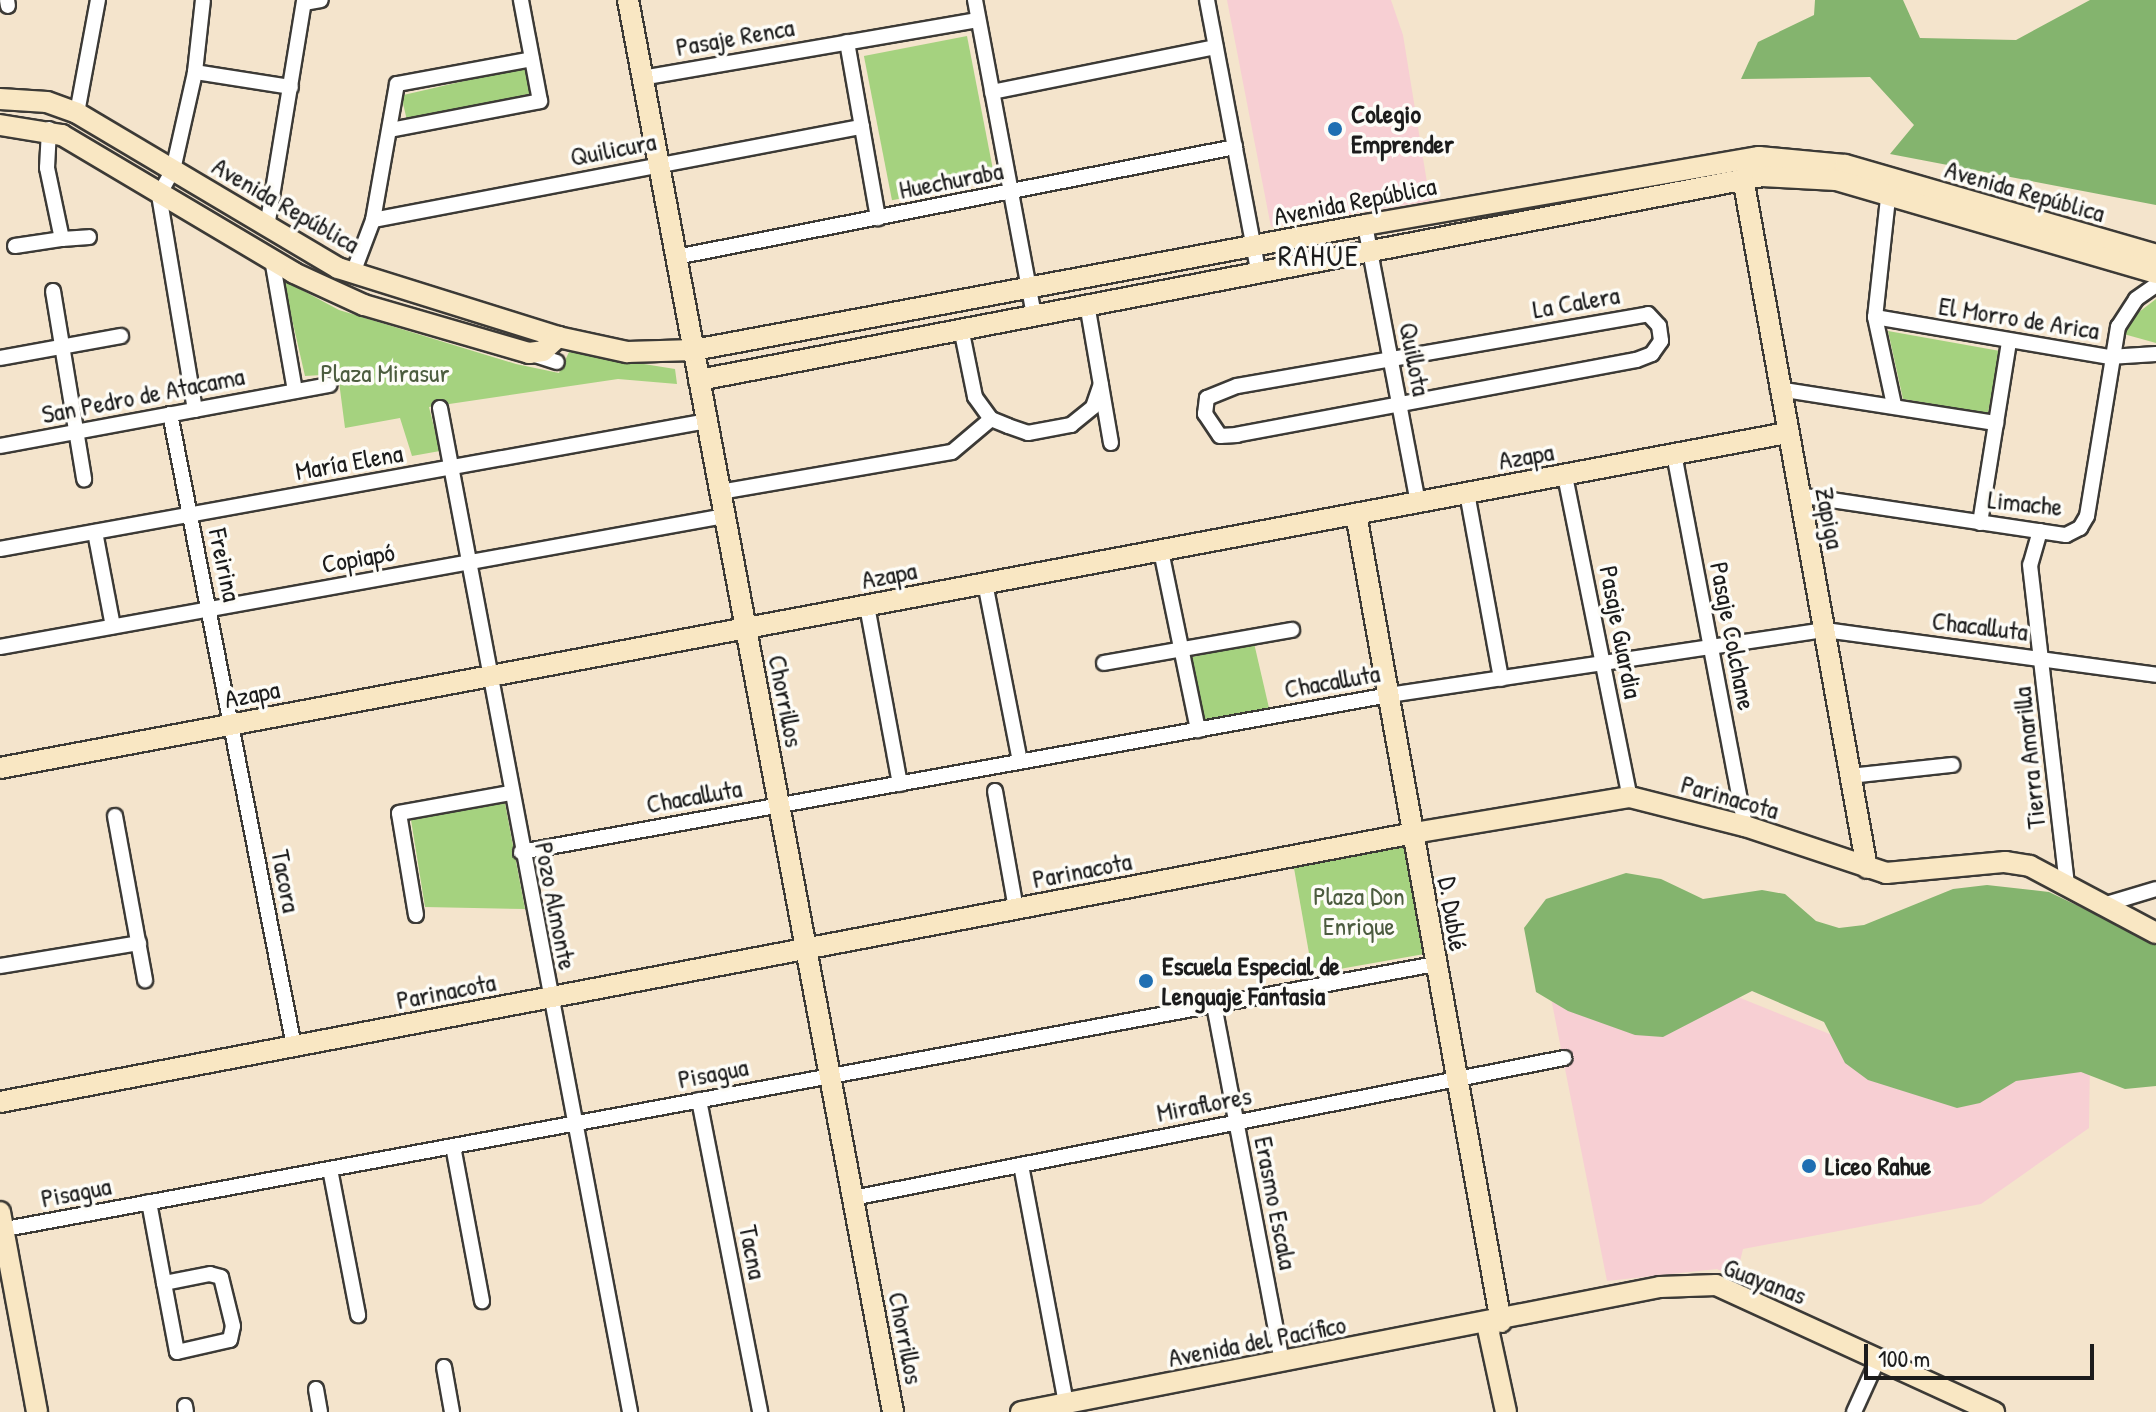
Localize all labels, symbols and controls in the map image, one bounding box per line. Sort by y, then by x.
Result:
street label: Pasaje Renca [673,11,797,63]
place label: Colegio Emprender [1351,98,1454,160]
marker: Colegio Emprender [1326,120,1344,138]
street label: Quilicura [567,125,659,173]
street label: Avenida República [207,150,365,260]
street label: Avenida República [1942,153,2108,229]
street label: Huechuraba [896,155,1006,205]
street label: Avenida República [1271,170,1439,232]
district label: RAHUE [1278,237,1360,273]
street label: La Calera [1530,279,1622,325]
street label: El Morro de Arica [1937,290,2101,346]
street label: Quillota [1393,320,1437,398]
park label: Plaza Mirasur [321,357,449,389]
street label: San Pedro de Atacama [39,360,247,430]
street label: Azapa [1496,436,1556,476]
street label: María Elena [293,437,405,487]
street label: Limache [1986,484,2064,522]
street label: Zapiga [1809,485,1851,551]
street label: Freirina [202,526,248,604]
street label: Copiapó [319,536,397,580]
street label: Azapa [859,554,919,596]
street label: Pasaje Colchane [1703,559,1763,713]
street label: Pasaje Guardia [1593,563,1649,701]
street label: Chacalluta [1930,605,2030,647]
street label: Chorrillos [762,652,810,750]
street label: Chacalluta [1282,657,1382,705]
street label: Azapa [222,673,282,715]
street label: Tierra Amarilla [2006,686,2052,830]
street label: Parinacota [1678,768,1782,826]
street label: Chacalluta [644,772,744,820]
street label: Pozo Almonte [528,840,584,972]
street label: Parinacota [1030,845,1134,895]
street label: Tacora [265,847,307,915]
street label: D. Dublé [1432,875,1474,953]
park label: Plaza Don Enrique [1313,880,1405,942]
place label: Escuela Especial de Lenguaje Fantasia [1162,950,1340,1012]
street label: Parinacota [394,966,498,1016]
marker: Escuela Especial de Lenguaje Fantasia [1137,972,1155,990]
street label: Pisagua [675,1051,751,1095]
street label: Miraflores [1154,1080,1254,1128]
street label: Erasmo Escala [1248,1134,1304,1272]
place label: Liceo Rahue [1825,1150,1931,1182]
marker: Liceo Rahue [1800,1157,1818,1175]
street label: Pisagua [38,1170,114,1214]
street label: Tacna [732,1222,774,1282]
street label: Guayanas [1719,1251,1811,1311]
street label: Chorrillos [882,1289,930,1387]
street label: Avenida del Pacífico [1166,1308,1348,1374]
scale bar [1868,1328,2098,1378]
text: 100 m [1878,1342,1930,1374]

